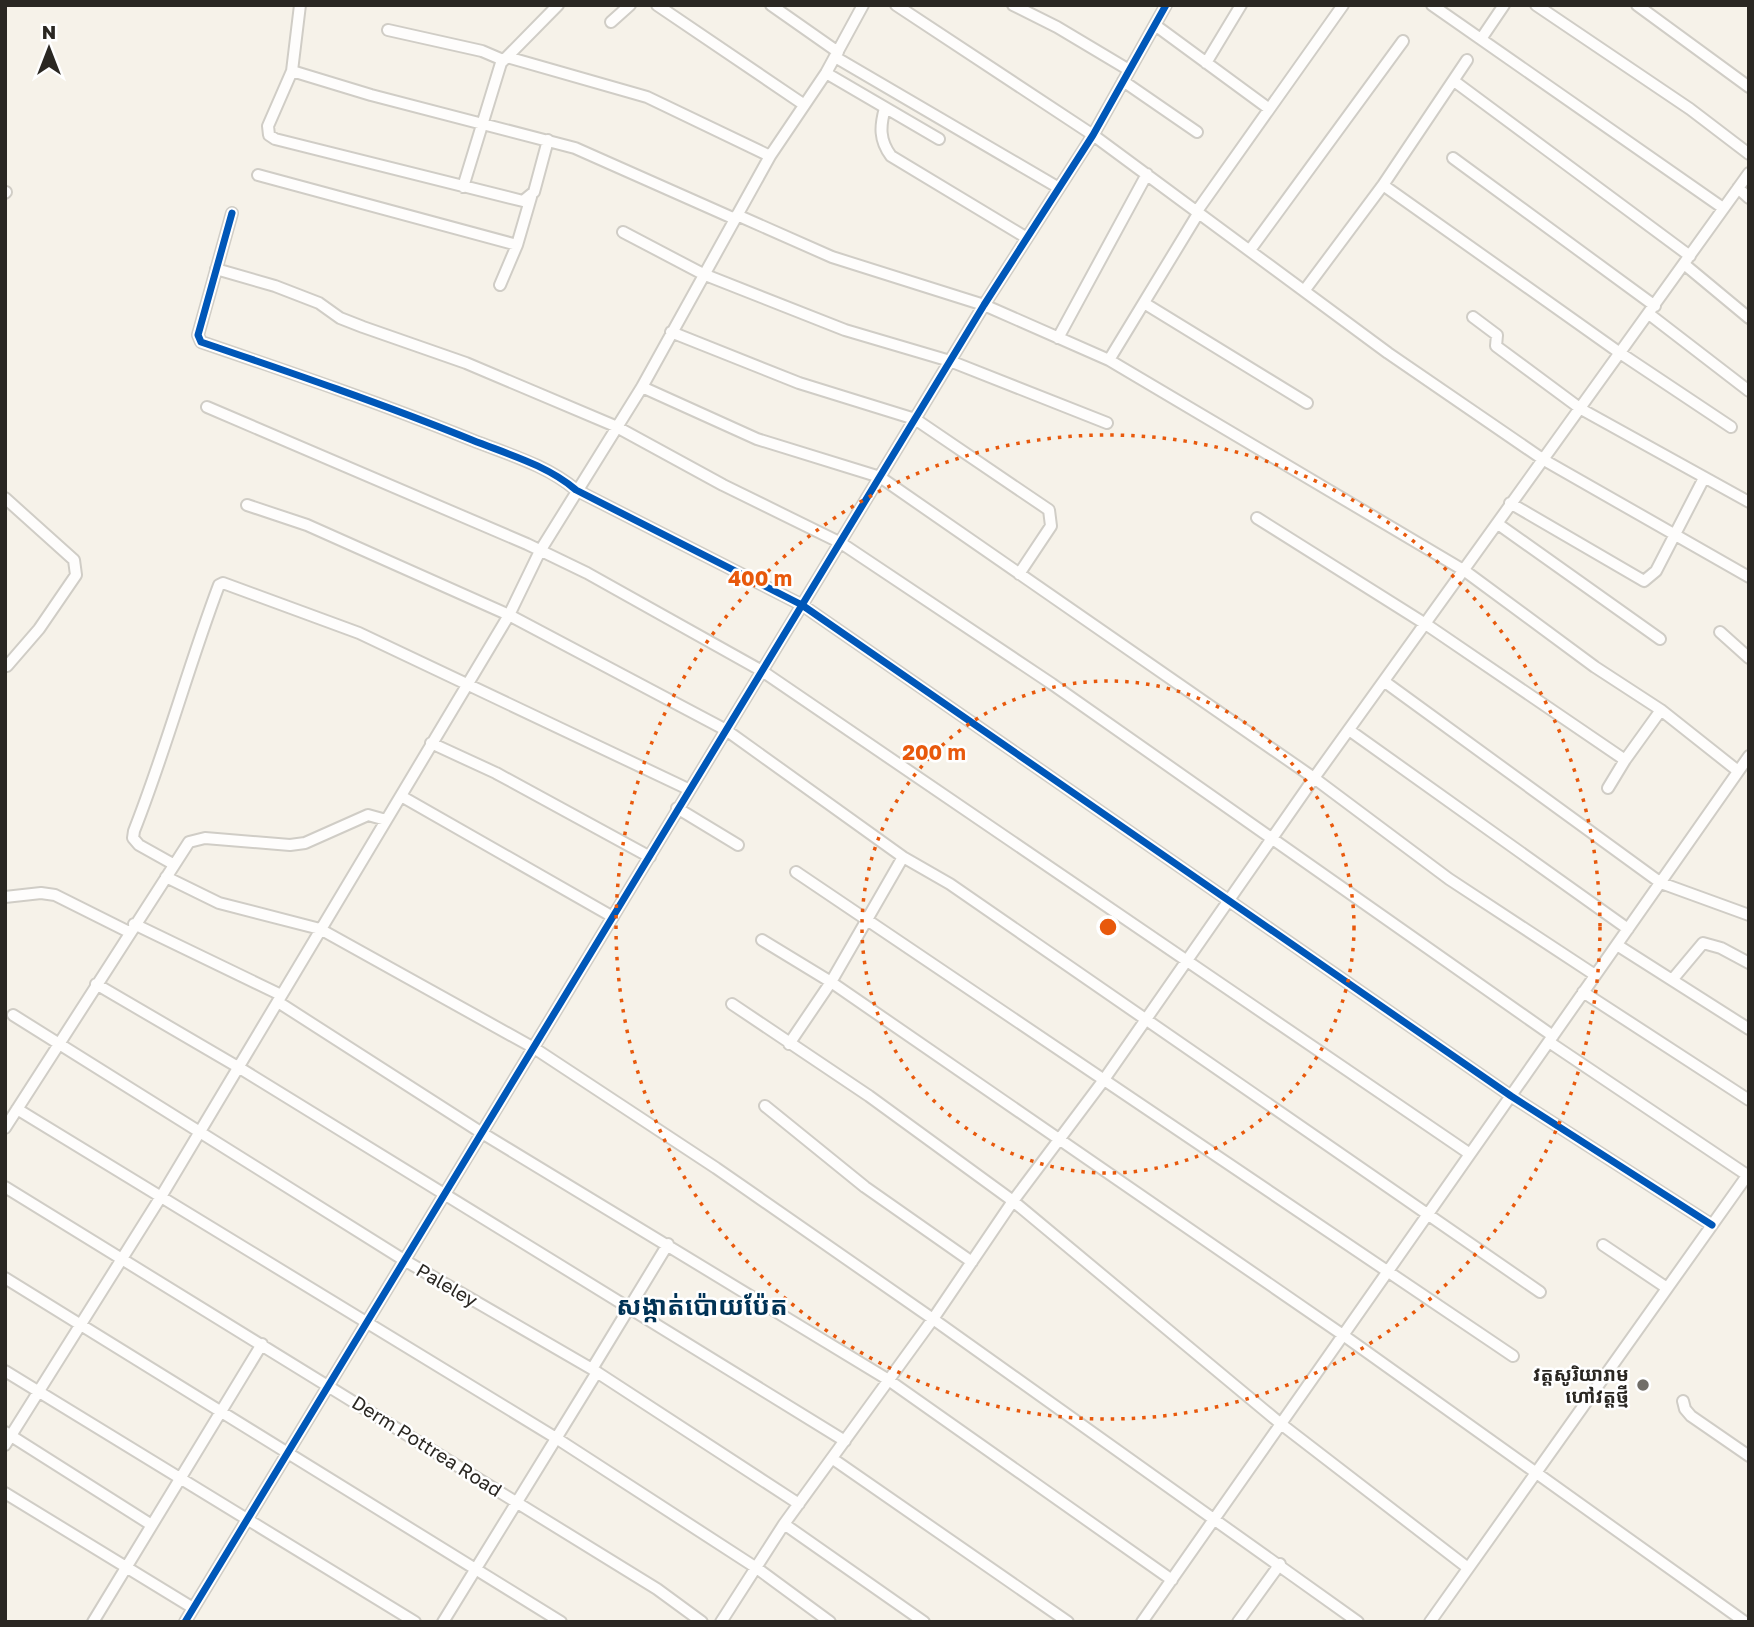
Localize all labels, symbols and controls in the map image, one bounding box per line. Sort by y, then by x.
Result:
north arrow [14,14,84,84]
text: N [42,20,56,43]
text: 400 m [728,565,792,591]
text: 200 m [902,739,966,765]
centre of rings [1096,915,1120,939]
street label: Paleley [412,1258,482,1311]
district label: សង្កាត់ប៉ោយប៉ែត [616,1290,788,1323]
place label: វត្តសូរិយារាម ហៅវត្តថ្មី [1533,1362,1629,1408]
marker: វត្តសូរិយារាម ហៅវត្តថ្មី [1635,1377,1651,1393]
street label: Derm Pottrea Road [348,1390,506,1501]

